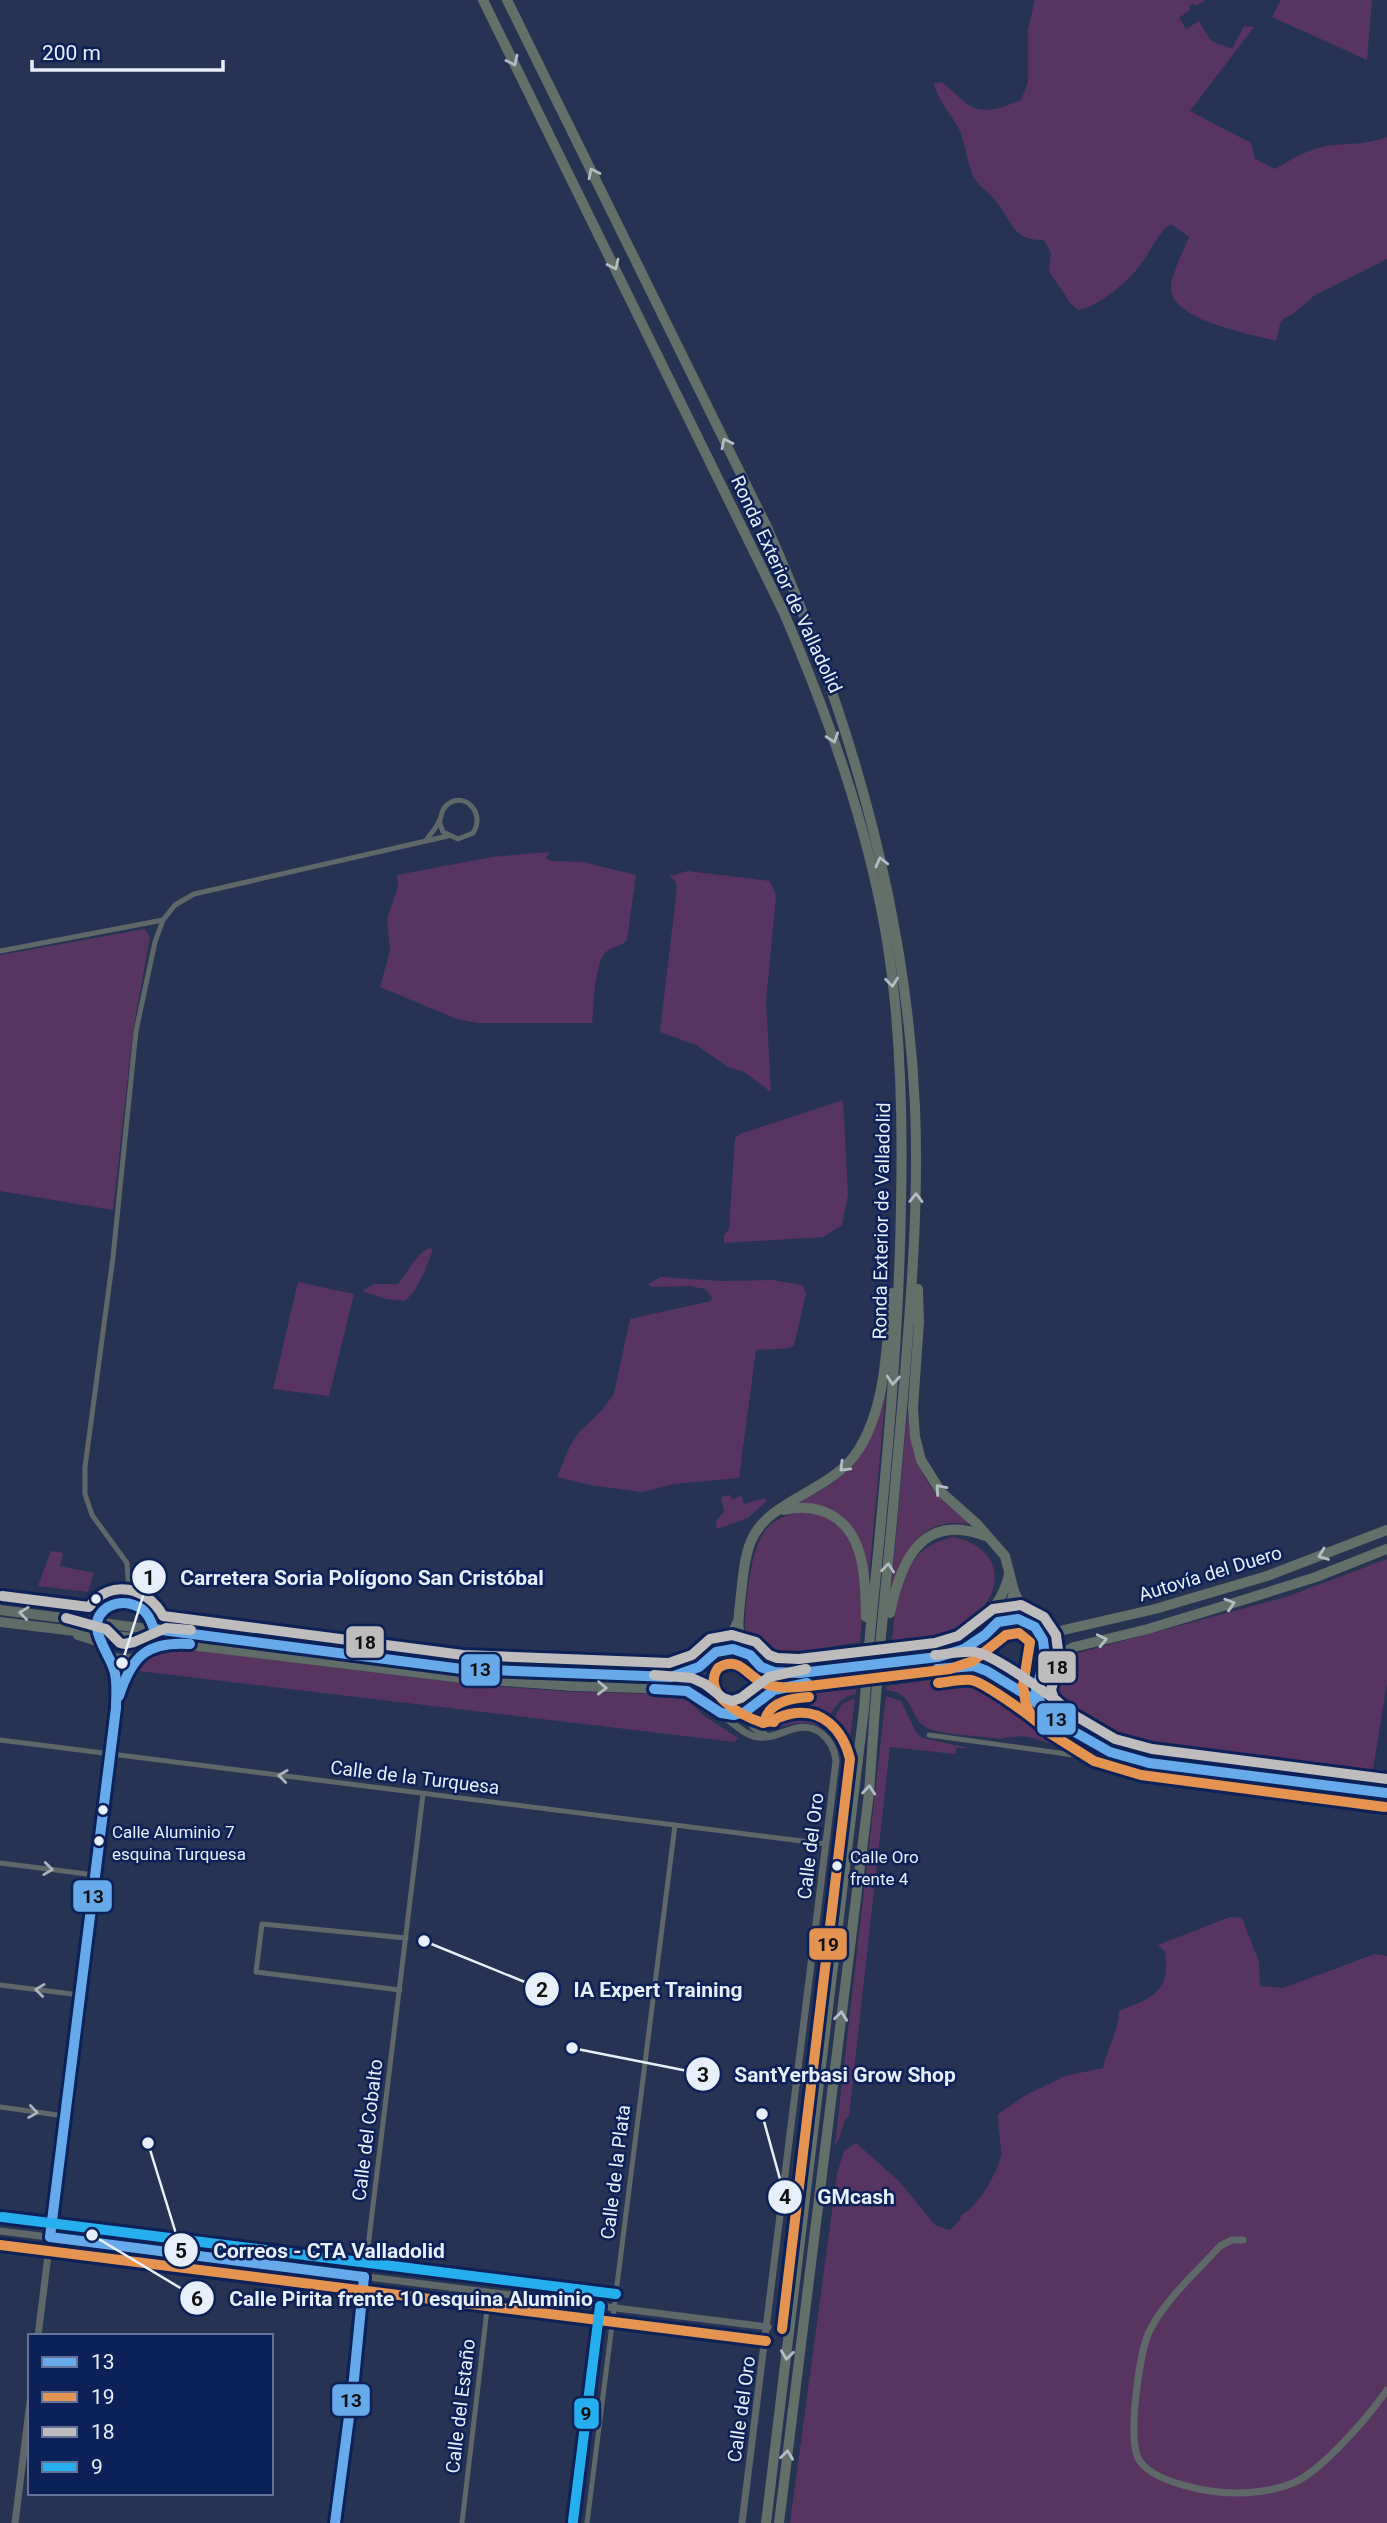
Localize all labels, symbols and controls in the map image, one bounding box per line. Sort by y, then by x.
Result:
scale bar [32,28,222,72]
text: 200 m [42,41,101,65]
one-way arrow [505,54,519,66]
one-way arrow [587,168,601,180]
one-way arrow [605,258,619,270]
one-way arrow [720,438,734,450]
street label: Ronda Exterior de Valladolid [726,472,847,696]
one-way arrow [825,731,840,743]
one-way arrow [875,856,889,868]
one-way arrow [884,976,899,988]
street label: Ronda Exterior de Valladolid [868,1102,895,1340]
one-way arrow [908,1192,923,1203]
one-way arrow [886,1375,901,1386]
one-way arrow [840,1459,853,1472]
one-way arrow [936,1484,948,1497]
street label: Autovía del Duero [1136,1541,1285,1606]
one-way arrow [1318,1546,1330,1560]
callout: Carretera Soria Polígono San Cristóbal [131,1556,558,1598]
one-way arrow [880,1562,895,1573]
text: 1 [143,1566,155,1590]
text: Carretera Soria Polígono San Cristóbal [180,1566,544,1590]
unlabelled marker [89,1592,103,1606]
one-way arrow [1224,1598,1236,1613]
one-way arrow [18,1605,30,1620]
line badge: 18 [345,1625,385,1659]
text: 18 [354,1631,376,1654]
one-way arrow [1096,1634,1108,1648]
line badge: 18 [1037,1650,1077,1684]
line badge: 13 [460,1653,501,1687]
text: 18 [1046,1656,1068,1679]
text: 13 [469,1658,491,1681]
one-way arrow [596,1680,607,1695]
line badge: 13 [1036,1702,1077,1736]
text: 13 [1045,1708,1067,1731]
street label: Calle de la Turquesa [329,1756,501,1799]
one-way arrow [277,1768,288,1783]
one-way arrow [861,1784,876,1795]
street label: Calle del Oro [793,1792,828,1901]
unlabelled marker [96,1803,110,1817]
place label: Calle Aluminio 7 esquina Turquesa [112,1822,246,1864]
marker: Calle Aluminio 7 esquina Turquesa [92,1834,106,1848]
place label: Calle Oro frente 4 [850,1847,919,1889]
marker: Calle Oro frente 4 [830,1859,844,1873]
one-way arrow [42,1862,54,1877]
line badge: 13 [72,1879,113,1913]
text: 13 [82,1885,104,1908]
line badge: 19 [808,1927,848,1961]
text: 19 [817,1933,839,1956]
callout: IA Expert Training [524,1968,756,2010]
text: 2 [536,1978,548,2002]
text: IA Expert Training [574,1978,742,2002]
one-way arrow [34,1983,46,1998]
one-way arrow [834,2010,849,2022]
callout: SantYerbasi Grow Shop [685,2053,970,2095]
street label: Calle del Cobalto [347,2058,388,2202]
text: 3 [697,2063,709,2087]
text: SantYerbasi Grow Shop [734,2063,956,2087]
street label: Calle de la Plata [596,2103,635,2241]
one-way arrow [27,2104,38,2119]
callout: GMcash [768,2176,908,2218]
text: 4 [779,2185,791,2209]
text: GMcash [817,2185,895,2209]
callout: Correos - CTA Valladolid [164,2229,459,2271]
text: 5 [175,2239,187,2263]
text: Correos - CTA Valladolid [213,2239,445,2263]
callout: Calle Pirita frente 10 esquina Aluminio [180,2277,606,2319]
text: 6 [191,2287,203,2311]
text: Calle Pirita frente 10 esquina Aluminio [229,2287,593,2311]
legend [28,2334,273,2495]
street label: Calle del Estaño [441,2337,480,2475]
one-way arrow [779,2349,794,2361]
text: 13 [91,2350,115,2374]
street label: Calle del Oro [723,2354,760,2464]
line badge: 13 [331,2383,371,2417]
text: 19 [91,2385,115,2409]
text: 13 [340,2389,362,2412]
line badge: 9 [573,2397,600,2430]
text: 9 [581,2402,591,2425]
text: 18 [91,2420,115,2444]
one-way arrow [779,2449,794,2460]
text: 9 [91,2455,103,2479]

